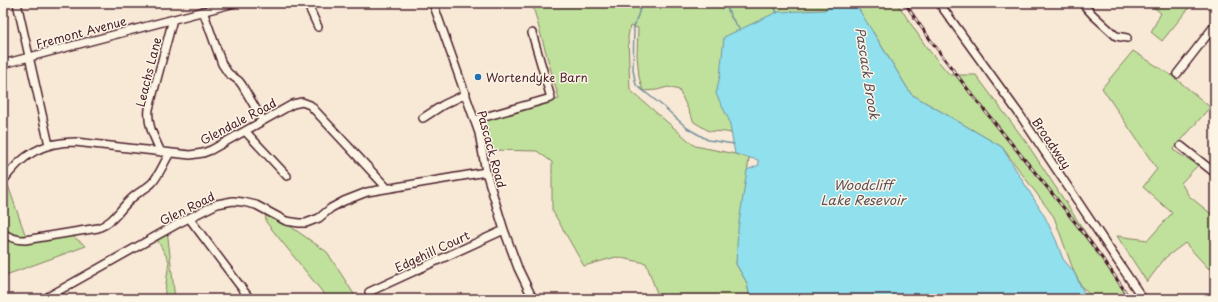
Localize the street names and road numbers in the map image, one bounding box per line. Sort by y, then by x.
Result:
street label: Fremont Avenue [34,11,129,53]
street label: Leachs Lane [131,35,165,109]
street label: Glendale Road [197,93,279,149]
street label: Pascack Road [473,108,511,190]
street label: Broadway [1028,114,1076,172]
street label: Glen Road [156,187,218,229]
street label: Edgehill Court [392,226,472,276]

